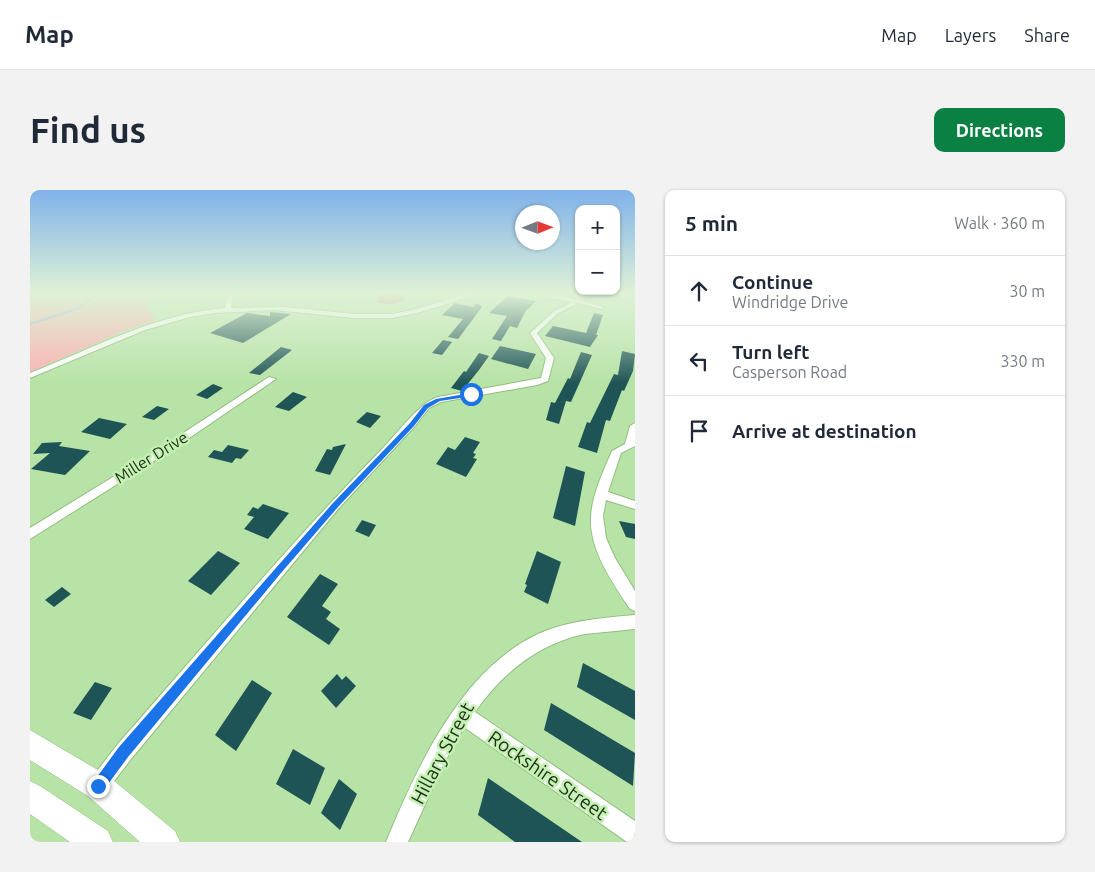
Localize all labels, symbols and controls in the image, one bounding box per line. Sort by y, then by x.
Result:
text: Map [25,21,74,48]
text: Map [881,25,917,45]
text: Layers [945,25,996,45]
text: Share [1024,25,1070,45]
button: Directions [934,108,1065,152]
text: Find us [30,110,146,150]
north arrow [515,205,560,250]
map controls [575,205,620,295]
button: + [575,205,620,250]
text: 5 min [685,211,738,235]
text: Walk · 360 m [954,214,1045,232]
button: − [575,250,620,295]
text: Continue [732,271,813,293]
icon: ahead [685,277,713,305]
text: 30 m [1009,282,1045,300]
text: Windridge Drive [732,293,848,311]
text: Turn left [732,341,810,363]
icon: left [685,347,713,375]
text: 330 m [1000,352,1045,370]
text: Casperson Road [732,363,847,381]
route start [460,383,483,406]
icon: arrive [685,417,713,445]
text: Arrive at destination [732,420,917,442]
street label: Miller Drive [111,427,191,487]
street label: Hillary Street [406,698,478,808]
street label: Rockshire Street [484,726,612,824]
route end [87,775,110,798]

